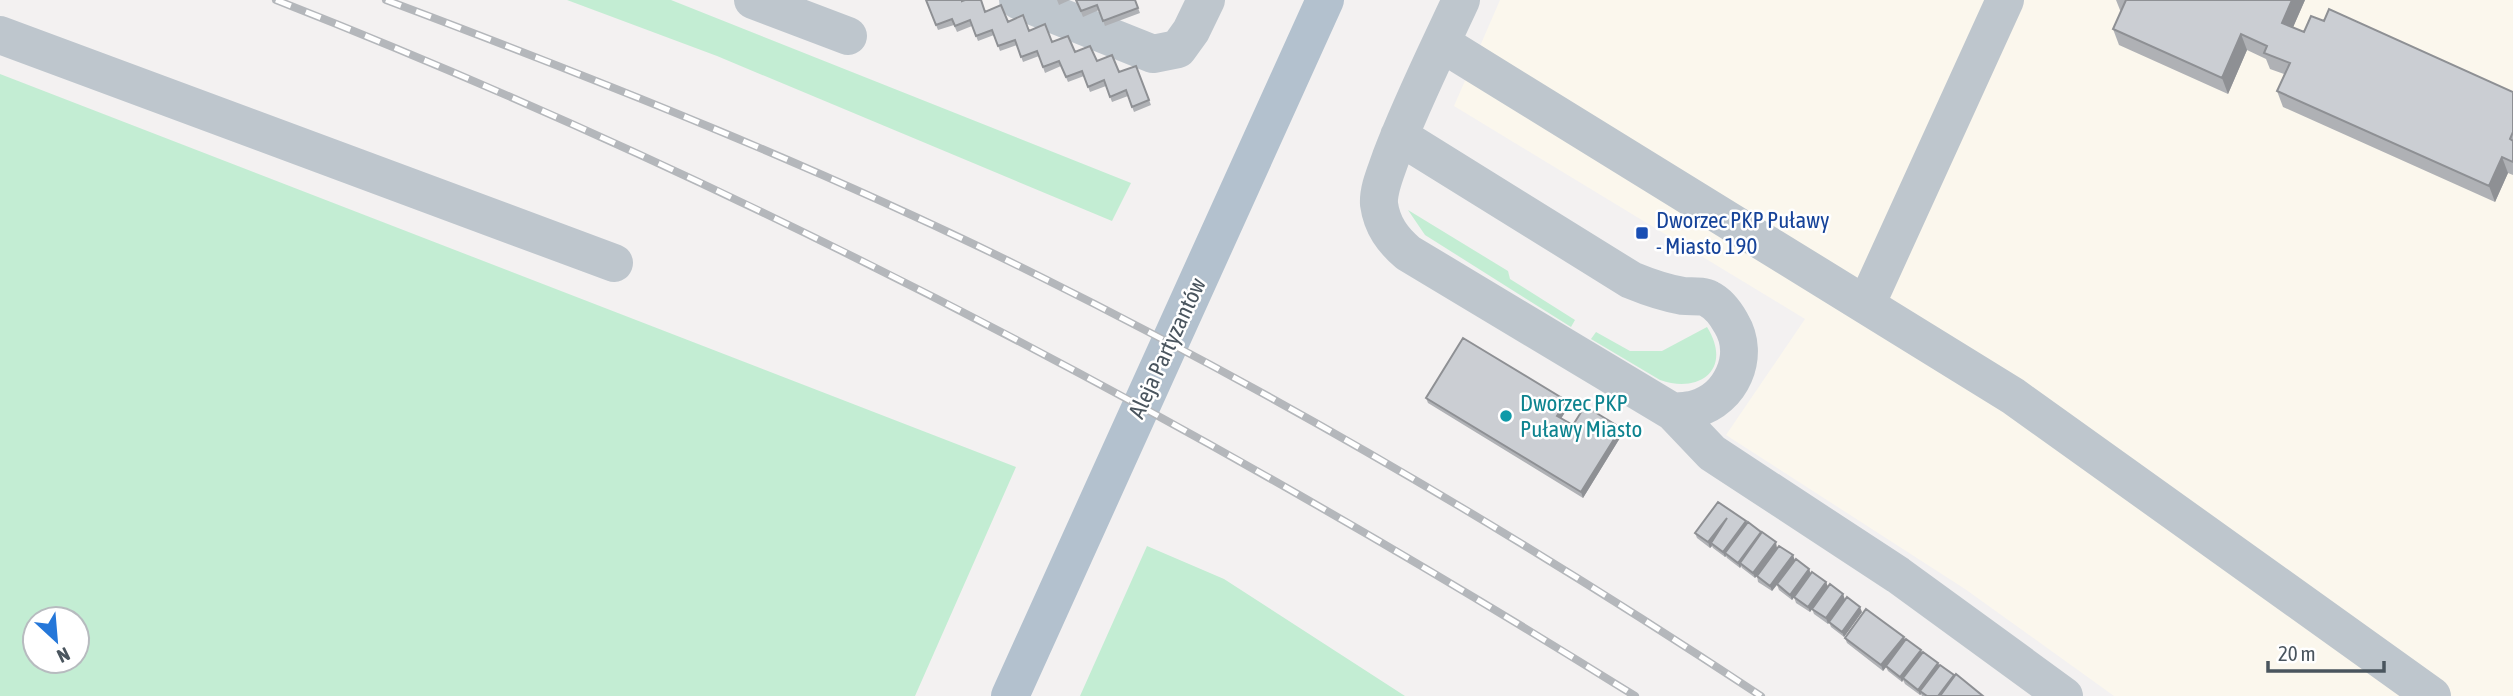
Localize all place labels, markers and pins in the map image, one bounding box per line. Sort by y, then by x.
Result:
place label: Dworzec PKP Puławy - Miasto 190 [1656,207,1829,259]
marker: Dworzec PKP Puławy - Miasto 190 [1634,225,1650,241]
place label: Dworzec PKP Puławy Miasto [1520,390,1642,442]
marker: Dworzec PKP Puławy Miasto [1498,408,1514,424]

